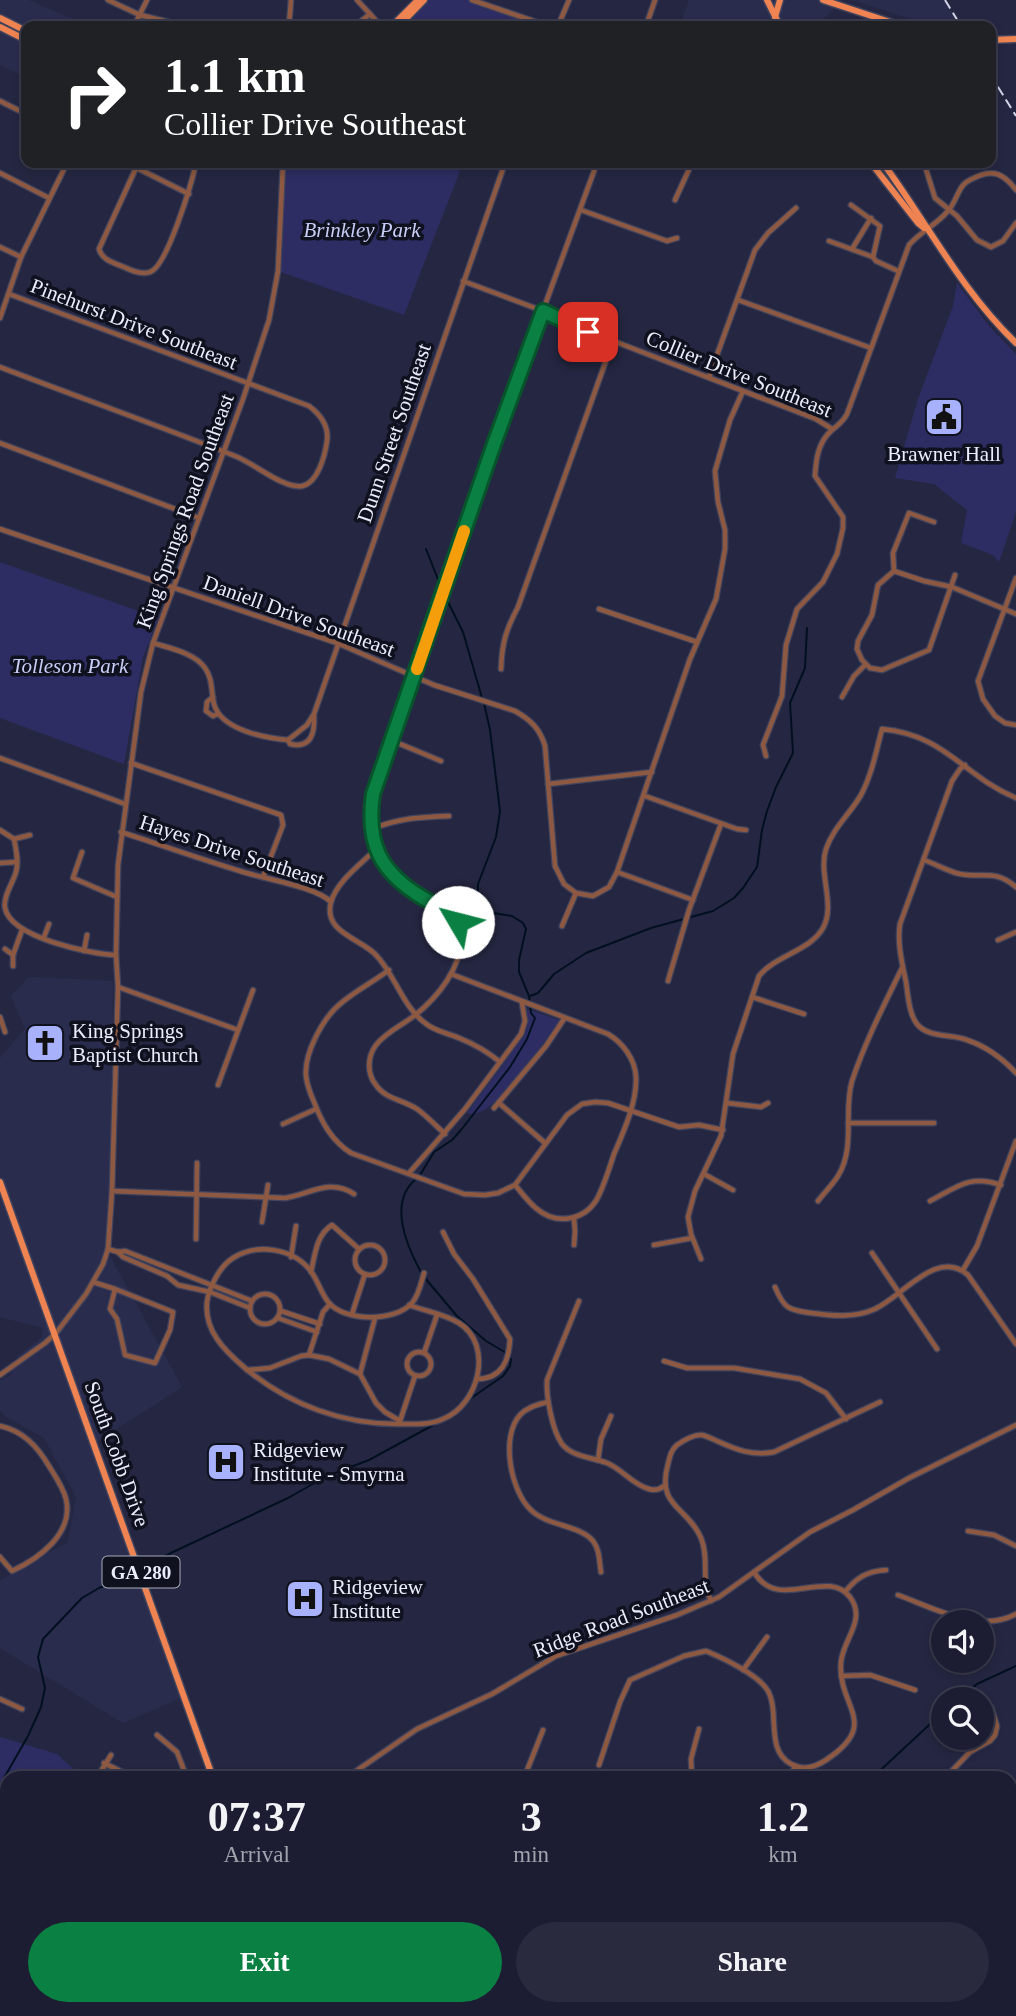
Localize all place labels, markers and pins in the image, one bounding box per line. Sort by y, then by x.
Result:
pin [558,302,618,362]
public building icon: Brawner Hall [923,396,965,438]
place label: Brawner Hall [887,442,1001,466]
place label: King Springs Baptist Church [72,1019,199,1067]
church icon: King Springs Baptist Church [24,1022,66,1064]
place label: Ridgeview Institute - Smyrna [253,1438,405,1486]
hospital icon: Ridgeview Institute - Smyrna [205,1441,247,1483]
place label: Ridgeview Institute [332,1575,424,1623]
hospital icon: Ridgeview Institute [284,1578,326,1620]

